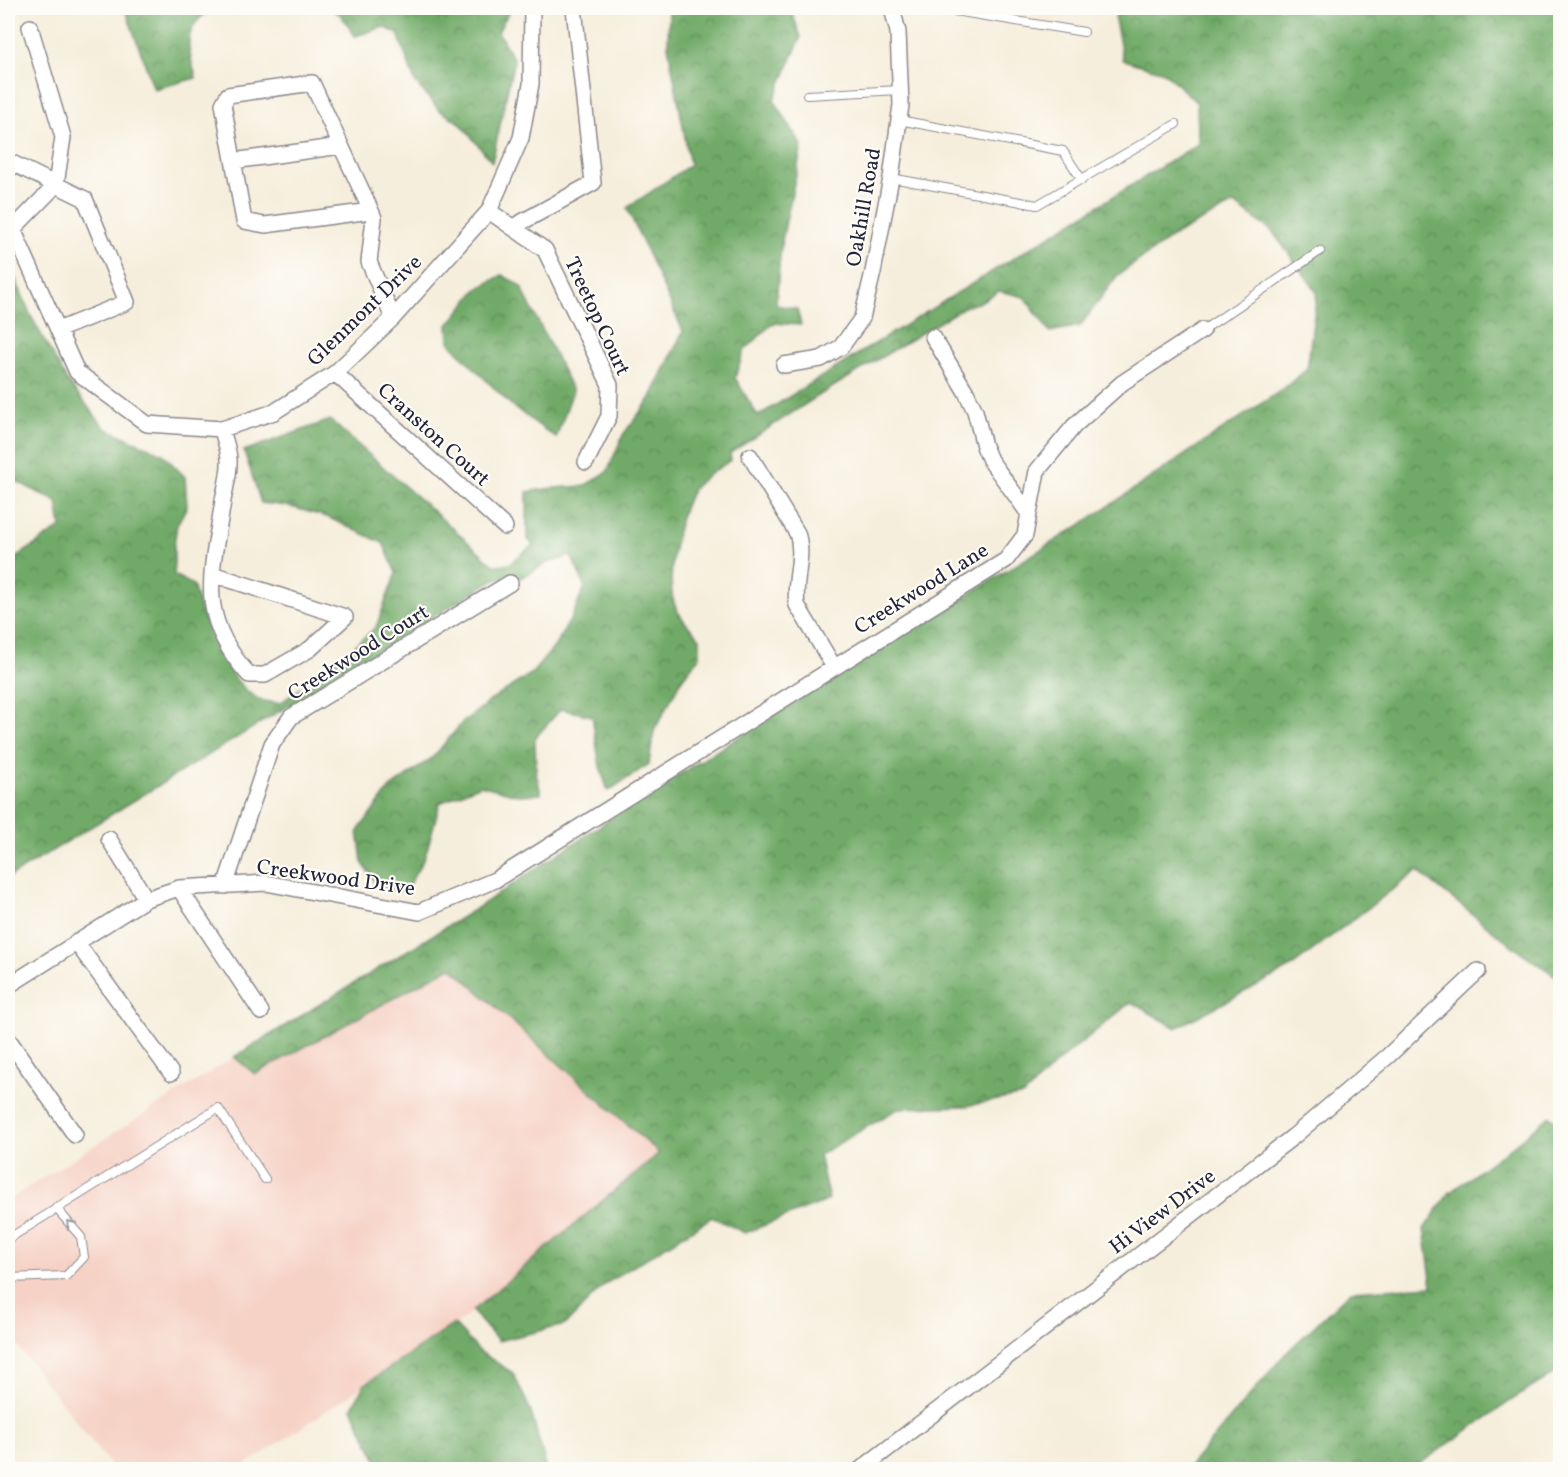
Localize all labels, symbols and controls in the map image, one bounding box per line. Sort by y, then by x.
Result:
street label: Oakhill Road [840,146,889,269]
street label: Glenmont Drive [301,249,429,373]
street label: Treetop Court [557,253,637,381]
street label: Cranston Court [370,377,496,494]
street label: Creekwood Lane [849,536,994,642]
street label: Creekwood Court [283,598,435,708]
street label: Creekwood Drive [255,853,417,904]
street label: Hi View Drive [1104,1163,1222,1262]
one-way arrow [66,1220,77,1231]

